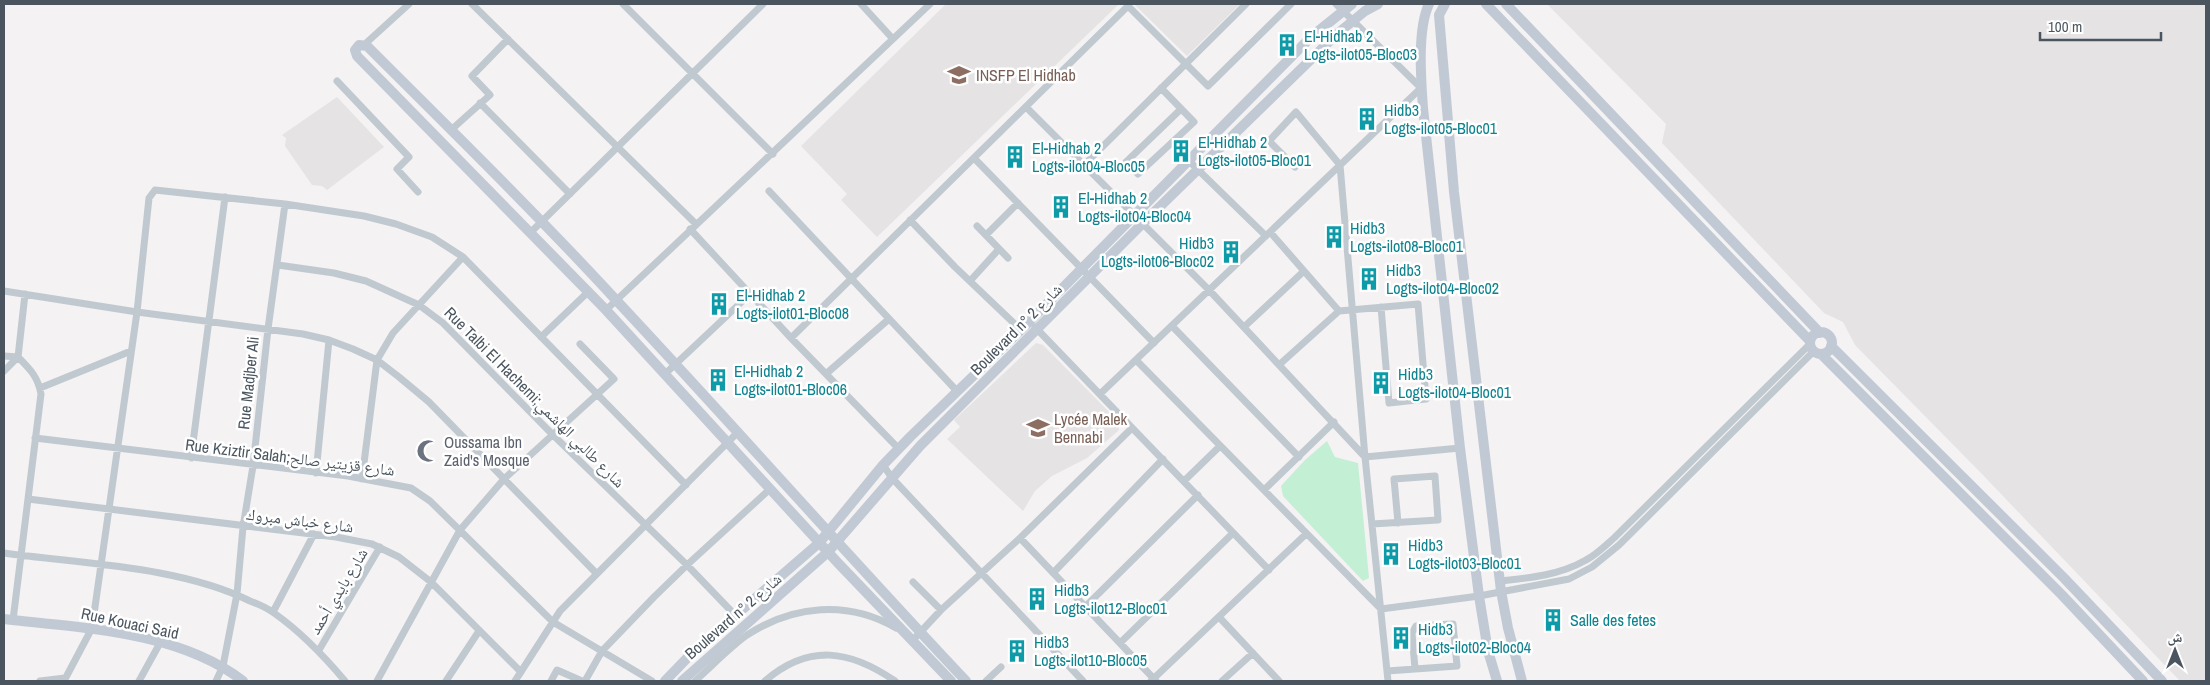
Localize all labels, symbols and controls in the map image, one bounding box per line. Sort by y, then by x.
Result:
scale bar [2040,10,2161,42]
text: 100 m [2048,16,2082,37]
place label: El-Hidhab 2 Logts-ilot05-Bloc03 [1304,25,1417,65]
building icon: El-Hidhab 2 Logts-ilot05-Bloc03 [1274,32,1300,58]
school or university icon: INSFP El Hidhab [946,62,972,88]
place label: INSFP El Hidhab [976,64,1076,86]
place label: Hidb3 Logts-ilot05-Bloc01 [1384,99,1498,139]
building icon: Hidb3 Logts-ilot05-Bloc01 [1354,106,1380,132]
place label: El-Hidhab 2 Logts-ilot05-Bloc01 [1198,131,1312,171]
place label: El-Hidhab 2 Logts-ilot04-Bloc05 [1032,137,1145,177]
building icon: El-Hidhab 2 Logts-ilot05-Bloc01 [1168,138,1194,164]
building icon: El-Hidhab 2 Logts-ilot04-Bloc05 [1002,144,1028,170]
place label: El-Hidhab 2 Logts-ilot04-Bloc04 [1078,187,1191,227]
building icon: El-Hidhab 2 Logts-ilot04-Bloc04 [1048,194,1074,220]
place label: Hidb3 Logts-ilot08-Bloc01 [1350,217,1464,257]
building icon: Hidb3 Logts-ilot08-Bloc01 [1321,224,1347,250]
place label: Hidb3 Logts-ilot06-Bloc02 [1101,232,1214,272]
building icon: Hidb3 Logts-ilot06-Bloc02 [1218,239,1244,265]
place label: Hidb3 Logts-ilot04-Bloc02 [1386,259,1499,299]
building icon: Hidb3 Logts-ilot04-Bloc02 [1356,266,1382,292]
street label: Boulevard n° شارع 2 [965,278,1067,380]
place label: El-Hidhab 2 Logts-ilot01-Bloc08 [736,284,849,324]
building icon: El-Hidhab 2 Logts-ilot01-Bloc08 [706,291,732,317]
street label: Rue Talbi El Hachemi;شارع طالبي الهاشمي [438,302,630,494]
street label: Rue Madjber Ali [232,335,264,431]
place label: El-Hidhab 2 Logts-ilot01-Bloc06 [734,360,847,400]
place label: Hidb3 Logts-ilot04-Bloc01 [1398,363,1512,403]
building icon: El-Hidhab 2 Logts-ilot01-Bloc06 [705,367,731,393]
building icon: Hidb3 Logts-ilot04-Bloc01 [1368,370,1394,396]
place label: Lycée Malek Bennabi [1054,408,1128,448]
school or university icon: Lycée Malek Bennabi [1025,415,1051,441]
place label: Oussama Ibn Zaid's Mosque [444,431,530,471]
street label: Rue Kziztir Salah;شارع قزيتير صالح [184,433,396,481]
mosque icon: Oussama Ibn Zaid's Mosque [415,438,441,464]
street label: شارع خباش مبروك [245,503,355,537]
place label: Hidb3 Logts-ilot03-Bloc01 [1408,534,1522,574]
building icon: Hidb3 Logts-ilot03-Bloc01 [1378,541,1404,567]
street label: شارع بايدي أحمد [304,544,374,639]
street label: Boulevard n° شارع 2 [680,568,786,664]
place label: Hidb3 Logts-ilot12-Bloc01 [1054,579,1168,619]
building icon: Hidb3 Logts-ilot12-Bloc01 [1024,586,1050,612]
street label: Rue Kouaci Said [79,602,181,644]
building icon: Salle des fetes [1540,607,1566,633]
place label: Salle des fetes [1570,609,1656,631]
place label: Hidb3 Logts-ilot02-Bloc04 [1418,618,1531,658]
building icon: Hidb3 Logts-ilot02-Bloc04 [1388,625,1414,651]
north arrow [2150,625,2200,675]
text: ش [2168,628,2183,646]
place label: Hidb3 Logts-ilot10-Bloc05 [1034,631,1147,671]
building icon: Hidb3 Logts-ilot10-Bloc05 [1004,638,1030,664]

